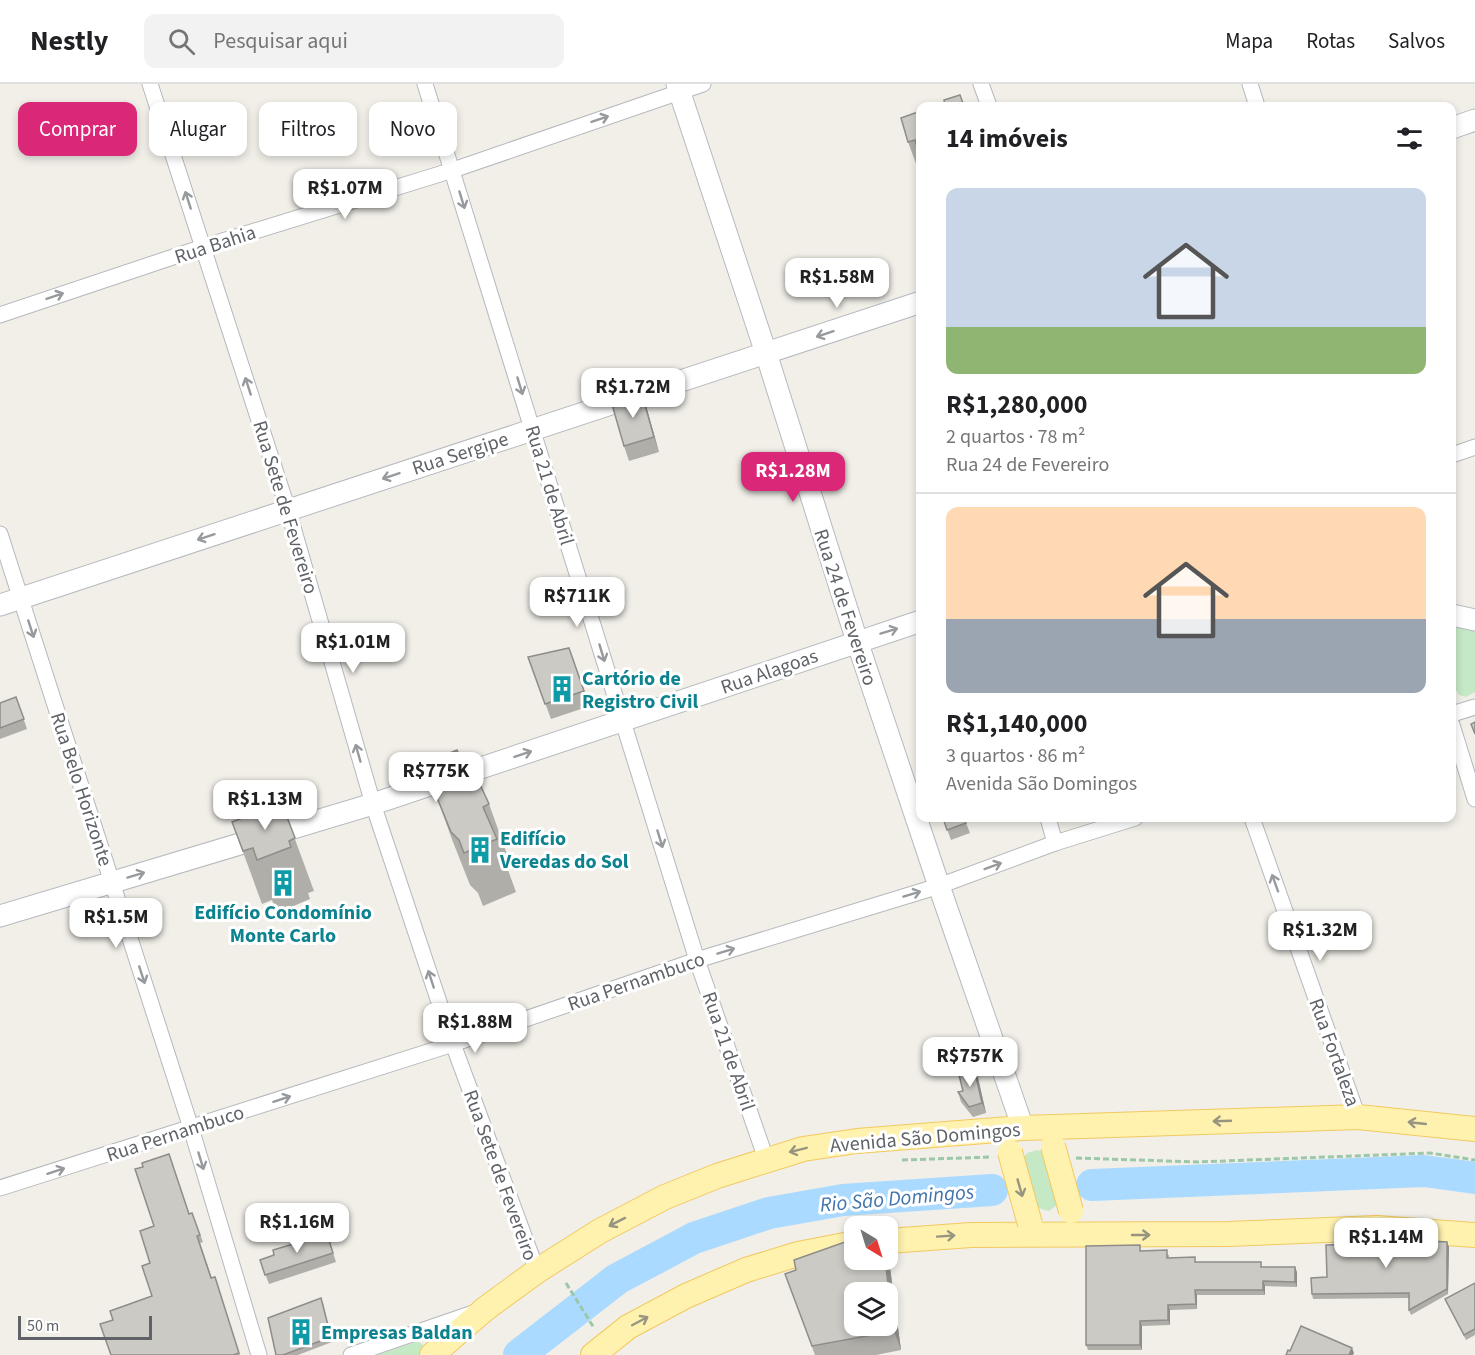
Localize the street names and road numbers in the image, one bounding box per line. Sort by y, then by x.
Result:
street label: Rua Bahia [171,219,260,271]
street label: Rua Sete de Fevereiro [245,417,325,598]
street label: Rua 21 de Abril [518,422,581,549]
street label: Rua Sergipe [409,425,512,483]
street label: Rua 24 de Fevereiro [807,525,884,689]
street label: Rua Alagoas [717,642,822,702]
street label: Rua Belo Horizonte [43,709,119,870]
street label: Rua Pernambuco [564,945,709,1018]
street label: Rua 21 de Abril [695,988,761,1115]
street label: Rua Fortaleza [1302,994,1367,1110]
street label: Rua Sete de Fevereiro [456,1086,544,1265]
street label: Rua Pernambuco [103,1099,248,1169]
street label: Avenida São Domingos [829,1116,1021,1160]

